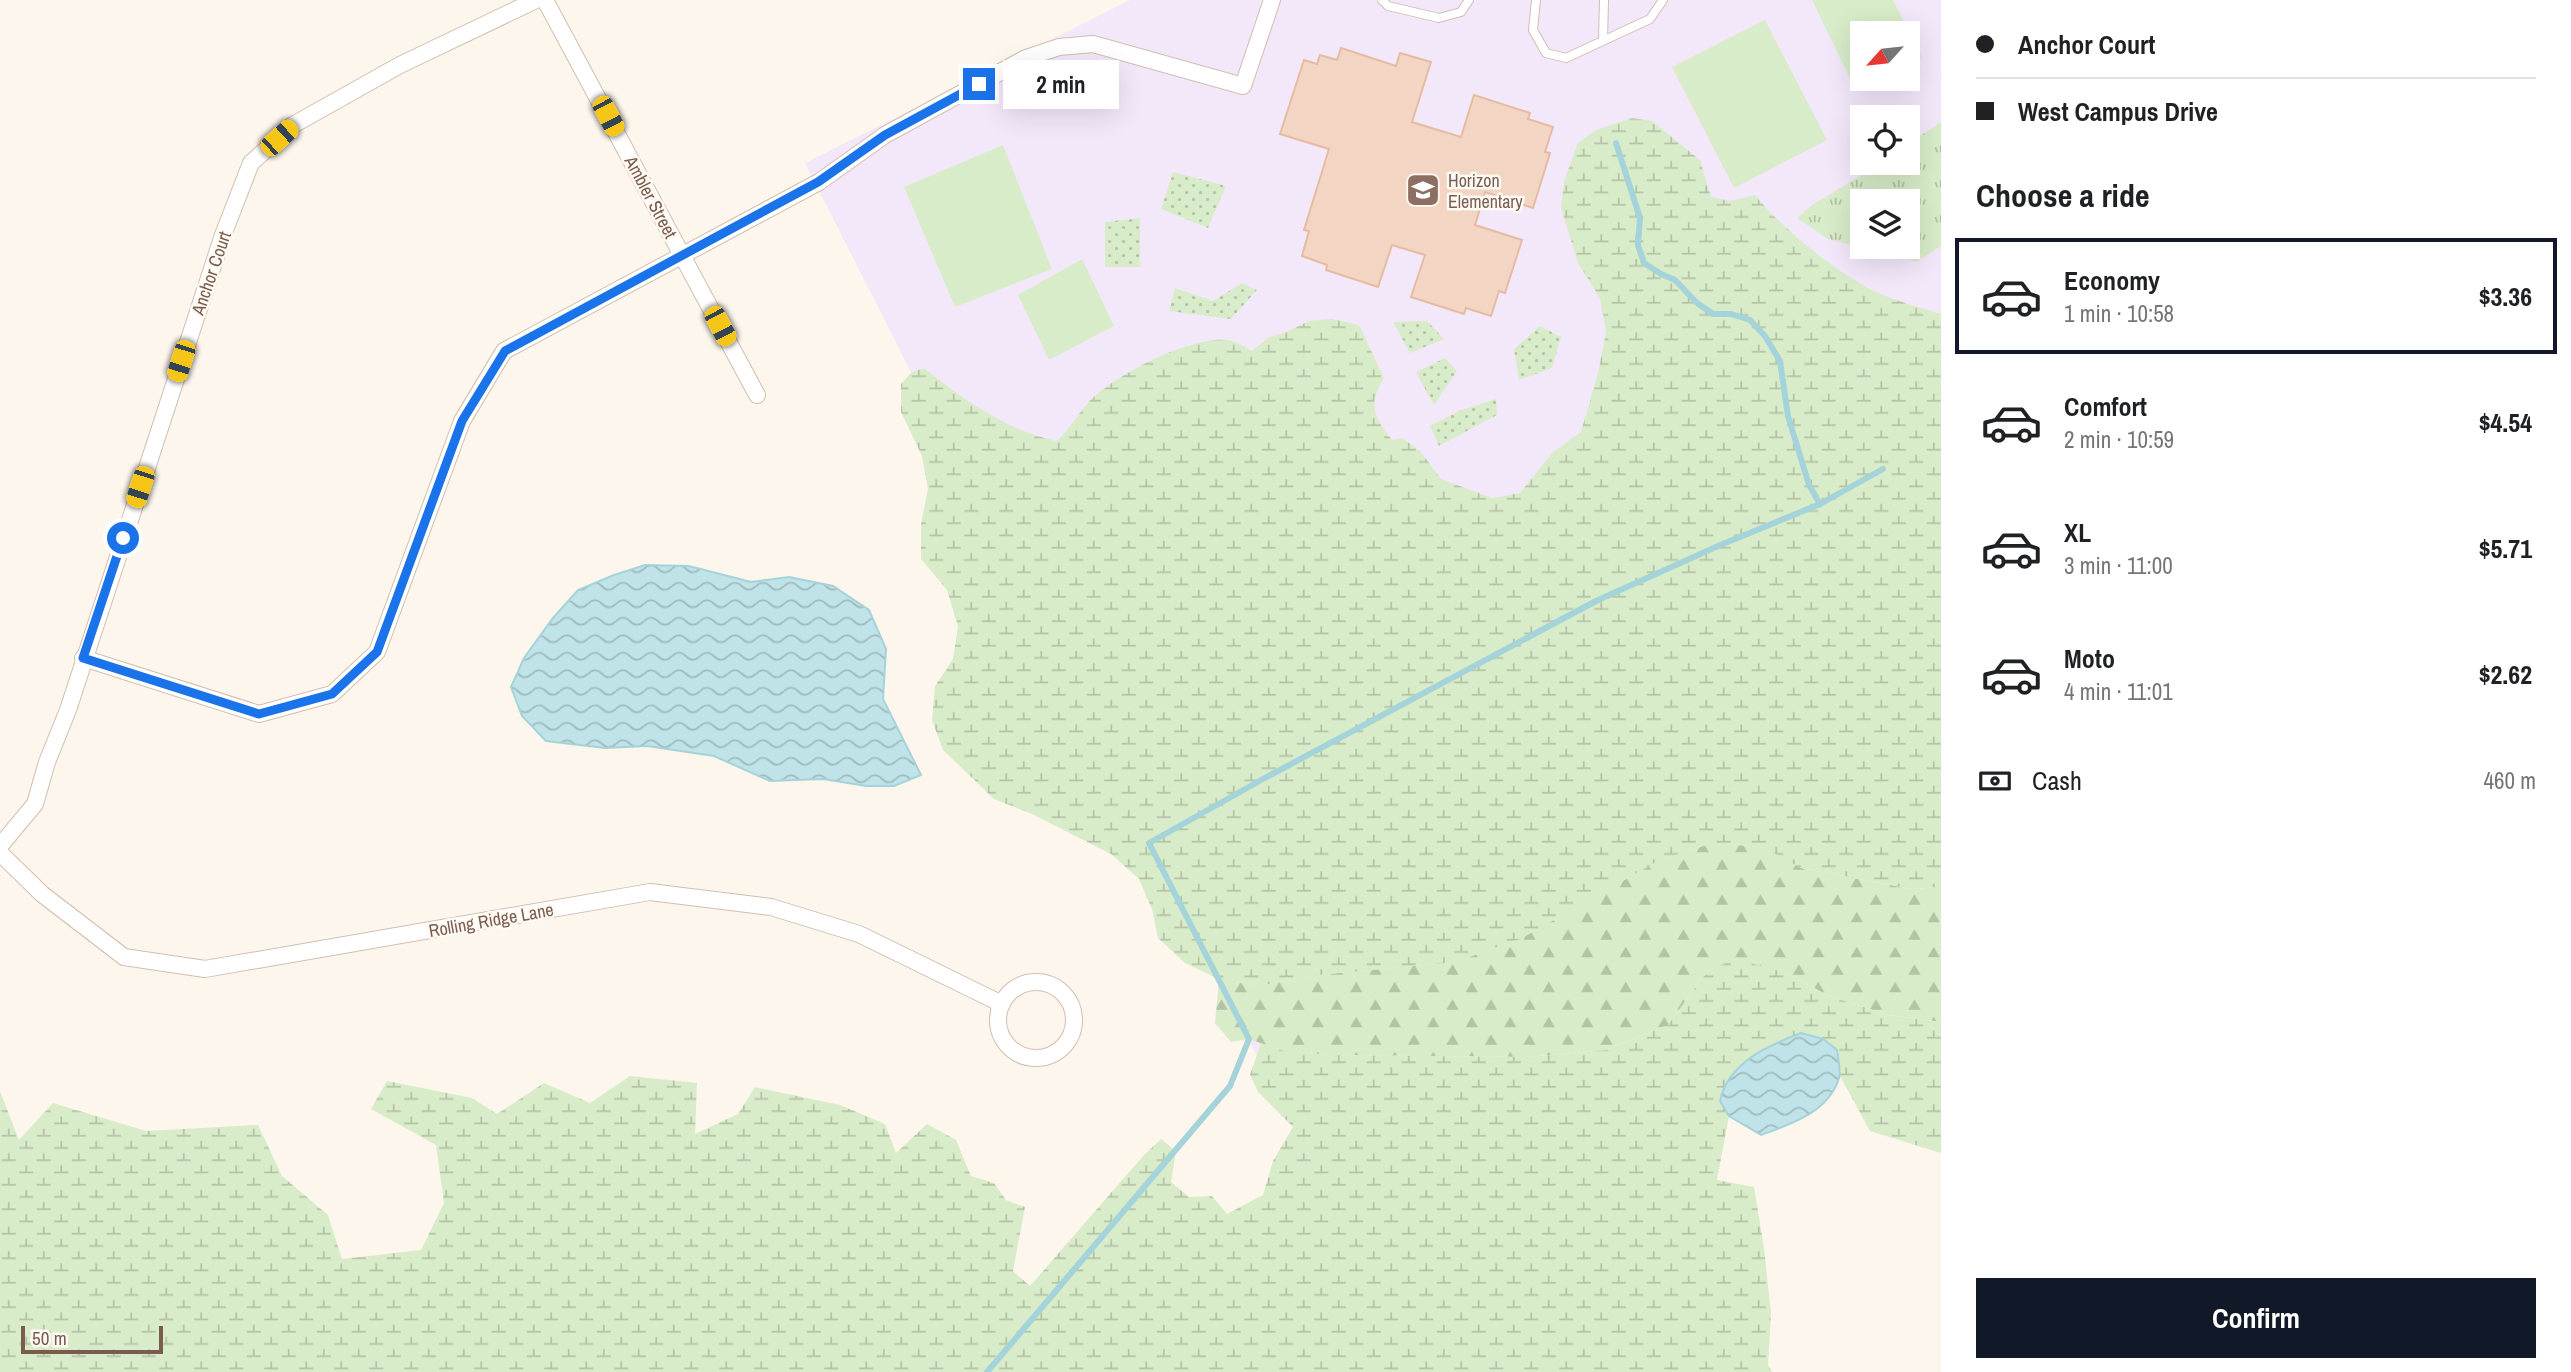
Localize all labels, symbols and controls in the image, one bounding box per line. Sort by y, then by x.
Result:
north arrow [1850,21,1920,91]
map controls [1850,21,1920,259]
text: Anchor Court [2018,27,2155,62]
callout: 2 min [1004,60,1119,108]
route end [963,68,995,100]
text: 2 min [1036,69,1086,100]
car [589,93,628,139]
text: West Campus Drive [2018,94,2218,129]
button: locate [1850,105,1920,175]
car [257,116,302,160]
street label: Ambler Street [618,150,683,243]
place label: Horizon Elementary [1448,168,1523,214]
school or university icon: Horizon Elementary [1404,171,1442,209]
text: Choose a ride [1976,174,2150,217]
button: layers [1850,189,1920,259]
street label: Anchor Court [185,228,237,319]
text: Economy [2064,263,2160,298]
icon: car [1980,265,2043,328]
text: $3.36 [2479,279,2532,314]
text: 1 min · 10:58 [2064,298,2174,329]
car [701,303,740,349]
car [165,338,198,384]
text: Comfort [2064,389,2147,424]
icon: car [1980,391,2043,454]
text: $4.54 [2479,405,2532,440]
text: 2 min · 10:59 [2064,424,2174,455]
car [124,464,157,510]
text: XL [2064,515,2091,550]
icon: car [1980,517,2043,580]
route start [107,522,139,554]
text: $5.71 [2479,531,2532,566]
text: 3 min · 11:00 [2064,550,2173,581]
text: Moto [2064,641,2115,676]
icon: car [1980,643,2043,706]
text: $2.62 [2479,657,2532,692]
text: 4 min · 11:01 [2064,676,2173,707]
icon: cash [1976,762,2014,800]
text: Cash [2032,763,2082,798]
text: 460 m [2484,765,2536,796]
street label: Rolling Ridge Lane [427,897,555,943]
button: Confirm [1976,1278,2536,1358]
scale bar [21,1323,163,1355]
text: 50 m [32,1325,67,1351]

